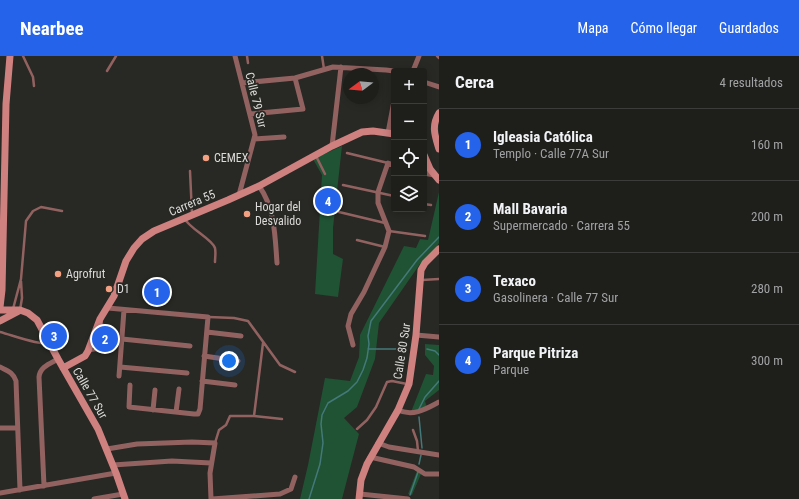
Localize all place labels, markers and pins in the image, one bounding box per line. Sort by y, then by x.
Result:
place label: CEMEX [214,151,249,165]
marker: CEMEX [201,153,211,163]
pin: 4 [315,186,341,216]
place label: Hogar del Desvalido [255,200,301,228]
marker: Hogar del Desvalido [242,209,252,219]
place label: Agrofrut [66,267,106,281]
marker: Agrofrut [53,269,63,279]
pin: 1 [144,277,170,307]
place label: D1 [117,282,130,296]
marker: D1 [104,284,114,294]
pin: 3 [41,321,67,351]
pin: 2 [92,324,118,354]

